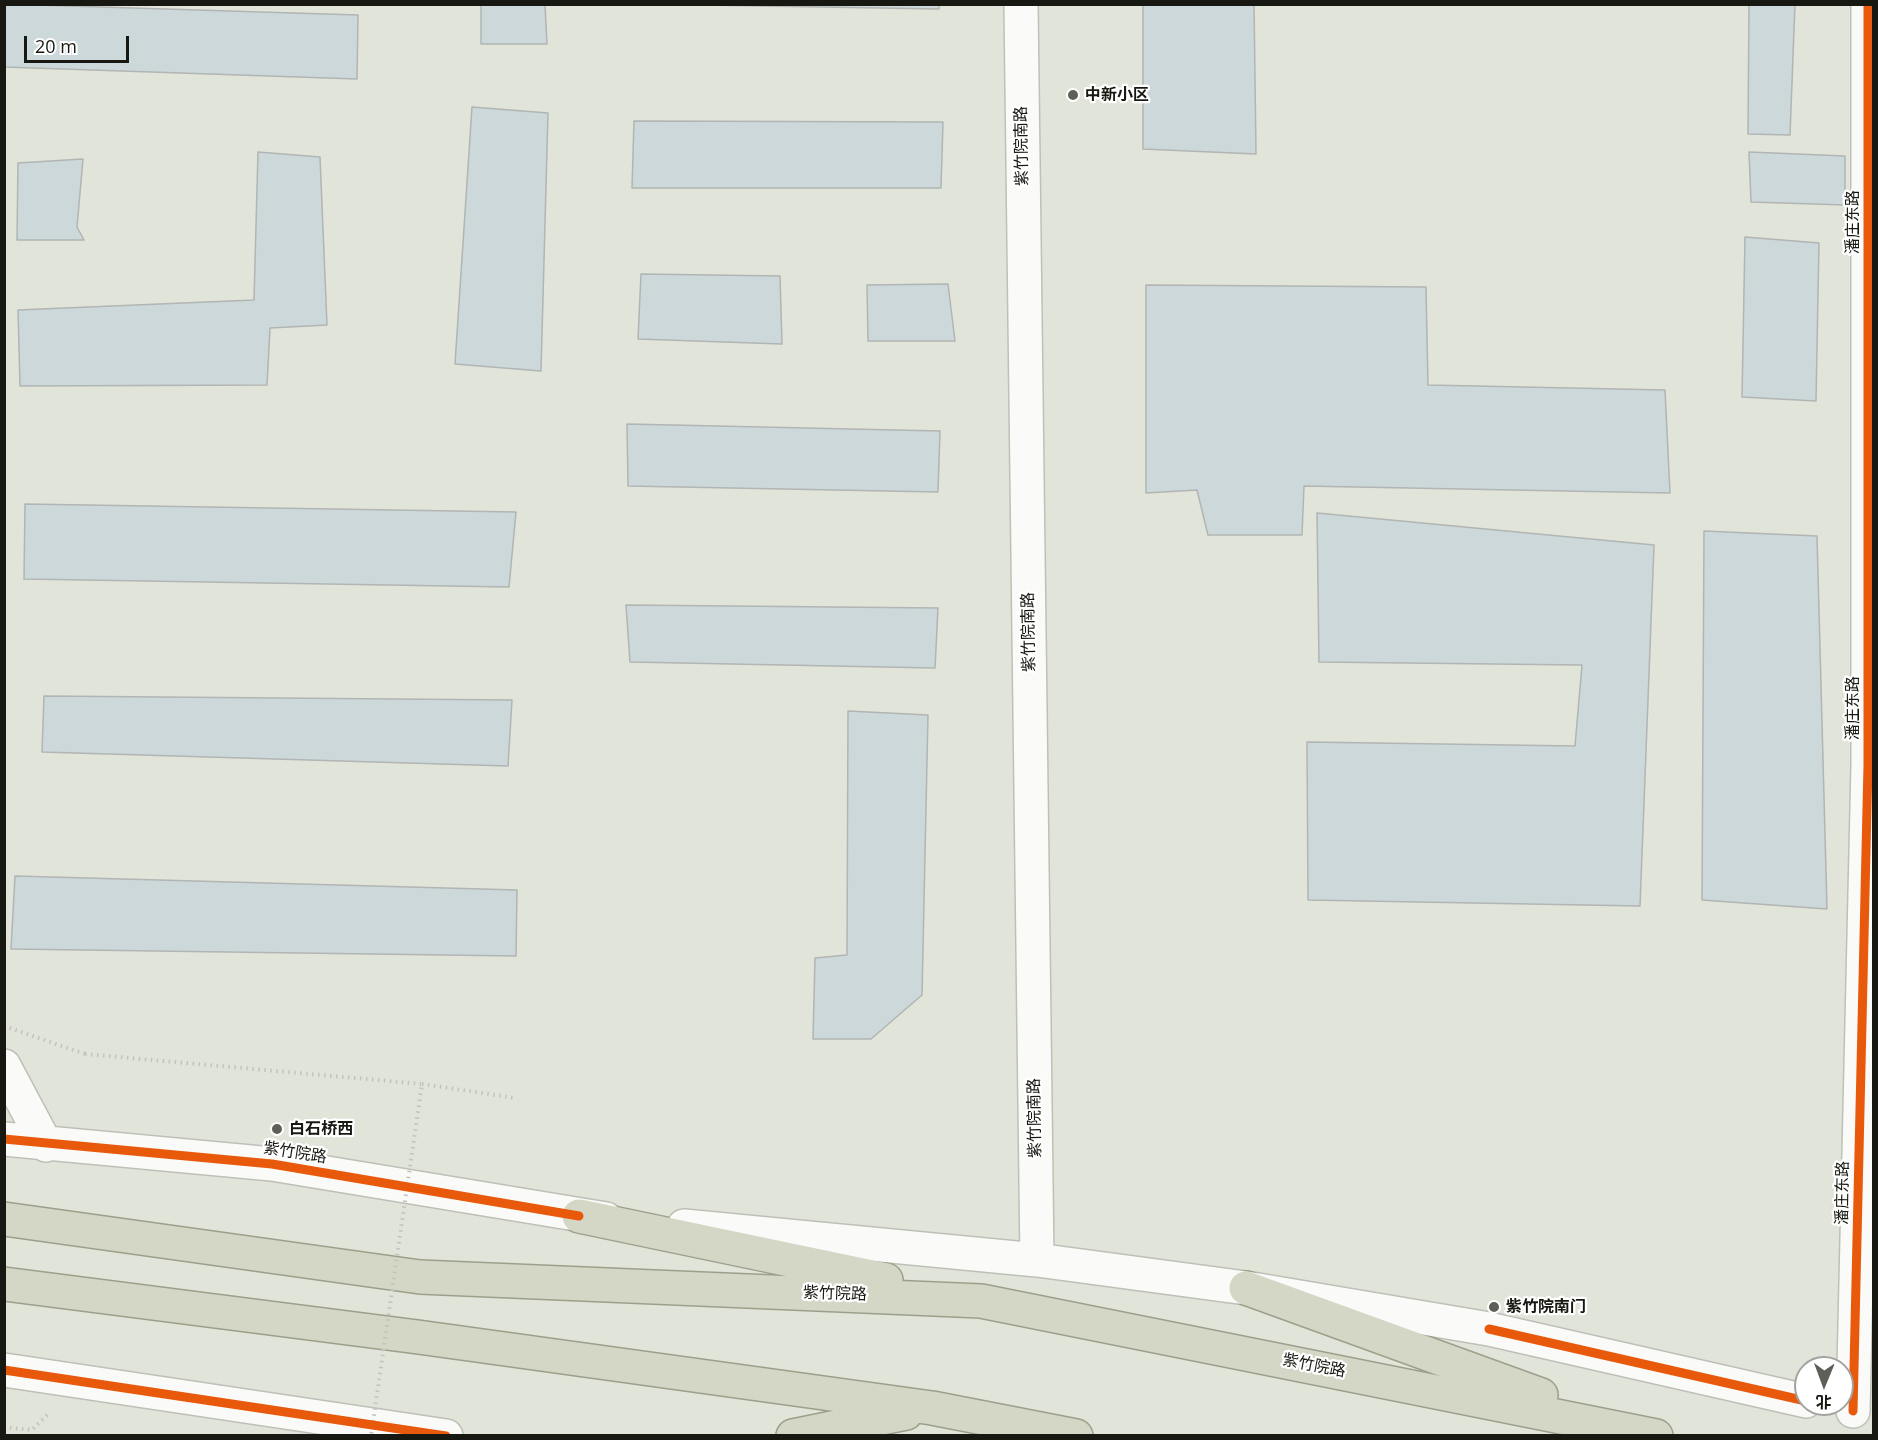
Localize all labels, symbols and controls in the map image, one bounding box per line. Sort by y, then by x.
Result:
scale bar [27,24,132,62]
text: 20 m [35,34,77,58]
place label: 中新小区 [1085,85,1149,105]
marker: 中新小区 [1066,88,1080,102]
street label: 紫竹院南路 [1012,106,1032,186]
street label: 潘庄东路 [1843,190,1863,254]
street label: 紫竹院南路 [1019,592,1039,672]
street label: 潘庄东路 [1843,676,1863,740]
street label: 紫竹院南路 [1025,1078,1045,1158]
place label: 白石桥西 [289,1119,353,1139]
marker: 白石桥西 [270,1122,284,1136]
street label: 紫竹院路 [262,1139,328,1167]
street label: 潘庄东路 [1833,1161,1853,1225]
street label: 紫竹院路 [803,1283,867,1305]
place label: 紫竹院南门 [1506,1297,1586,1317]
marker: 紫竹院南门 [1487,1300,1501,1314]
street label: 紫竹院路 [1281,1350,1347,1382]
north arrow [1794,1356,1854,1416]
text: 北 [1816,1391,1832,1413]

